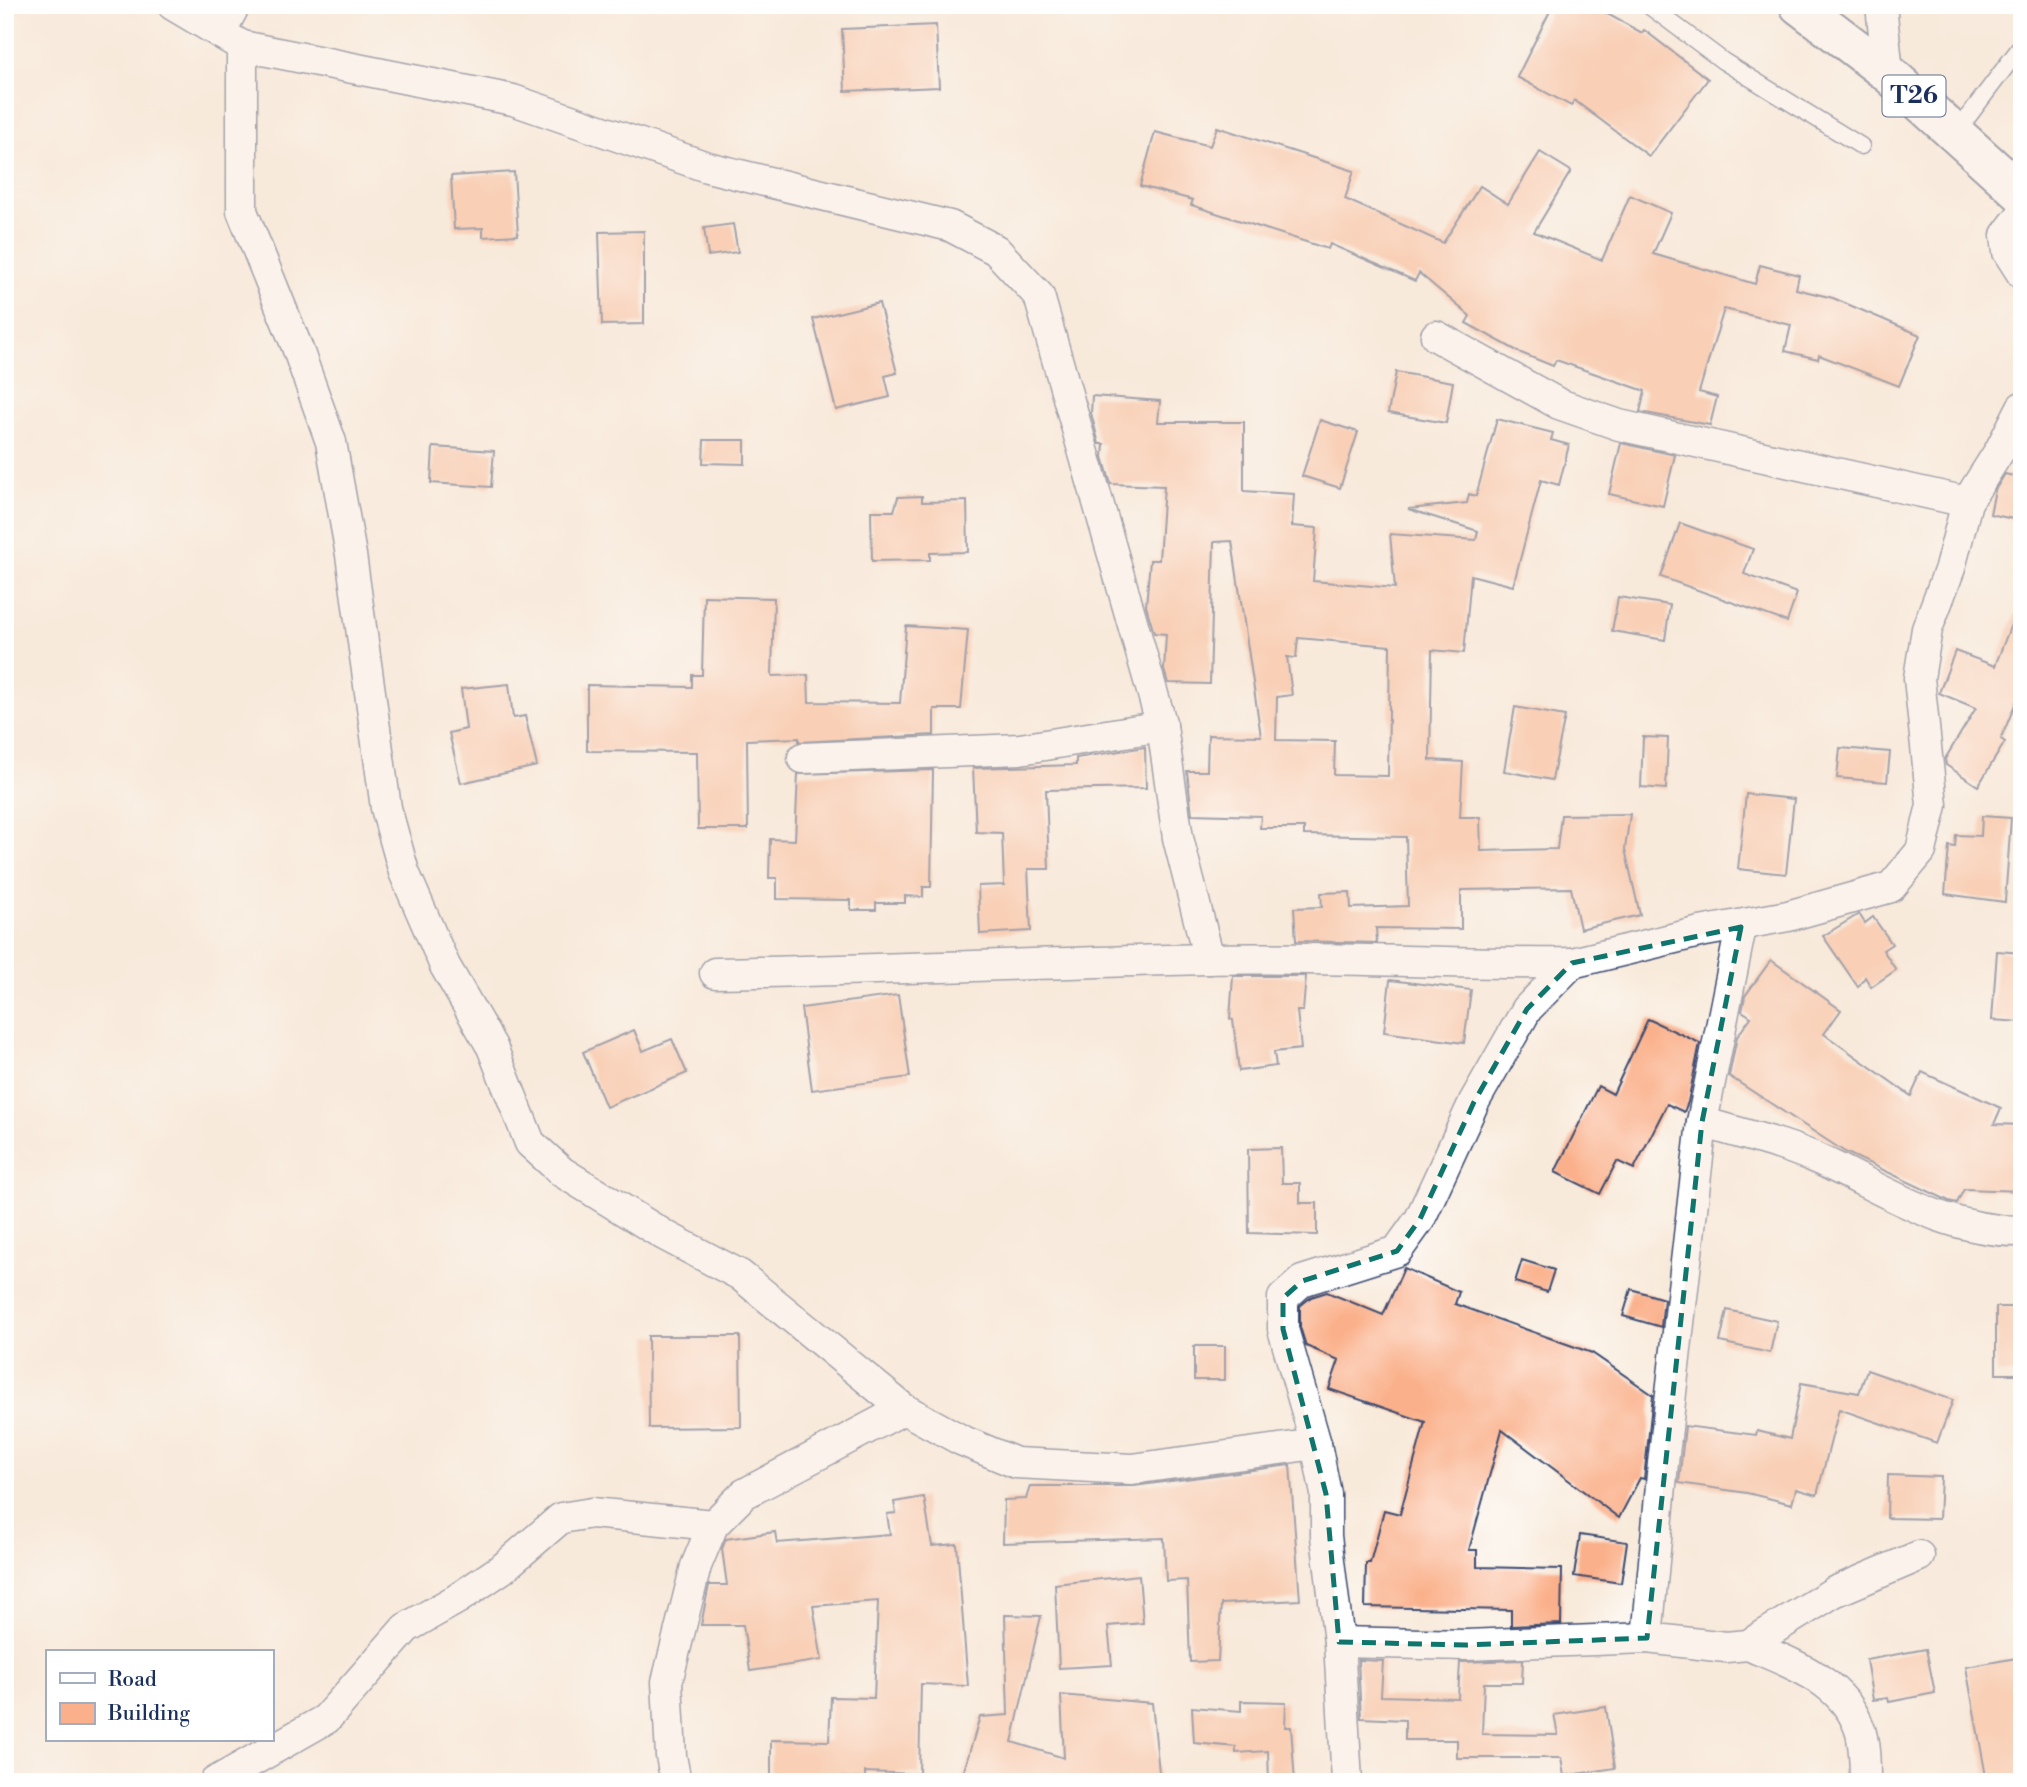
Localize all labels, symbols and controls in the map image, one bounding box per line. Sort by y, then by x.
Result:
road number: T26 [1882,76,1946,116]
legend [46,1650,273,1742]
text: Road [108,1667,157,1693]
text: Building [107,1701,190,1727]

